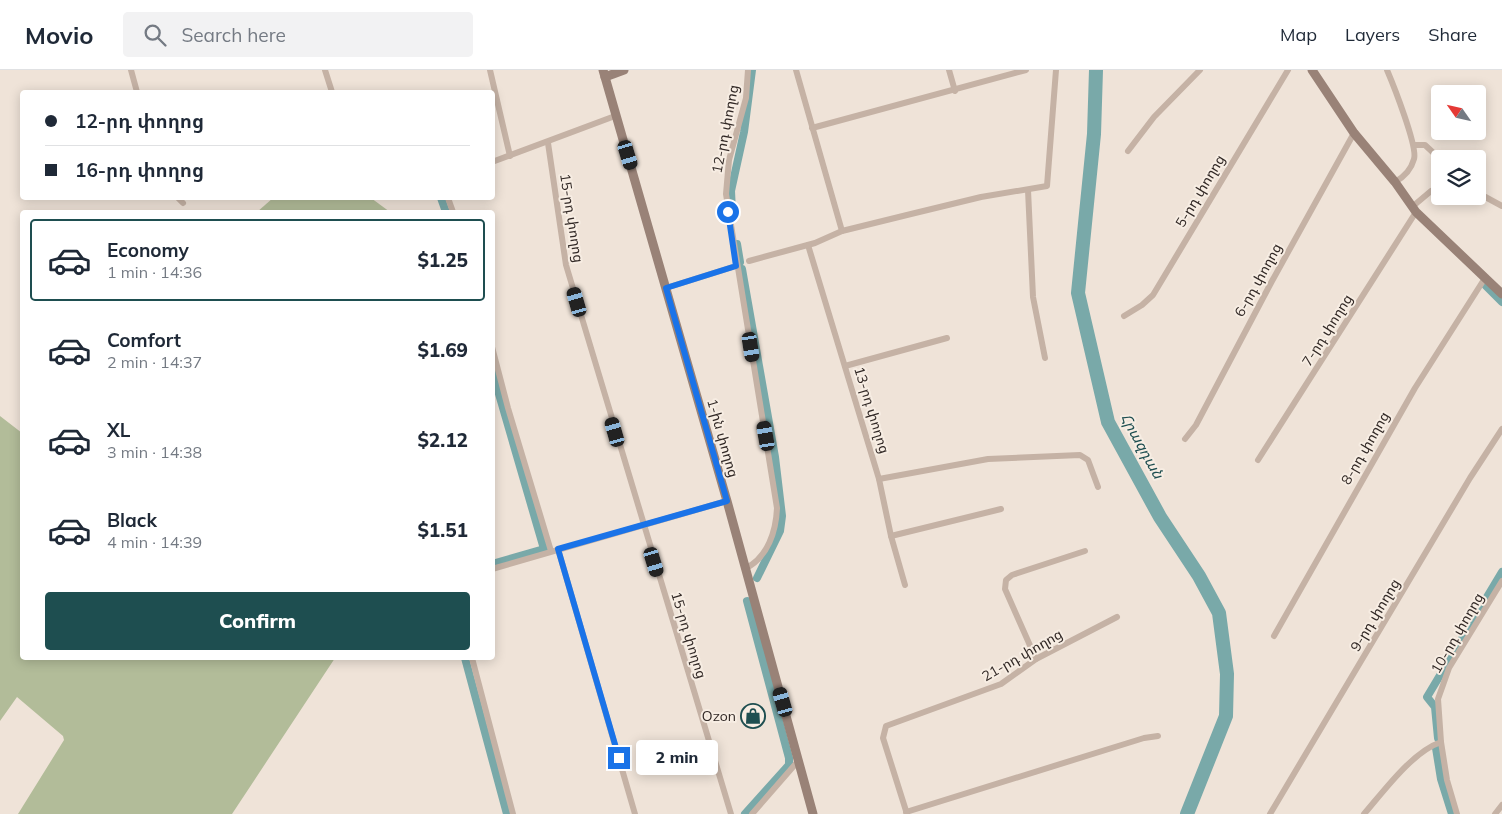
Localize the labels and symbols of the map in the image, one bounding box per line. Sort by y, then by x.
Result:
street label: 12-րդ փողոց [708,83,742,175]
north arrow [1431,85,1486,140]
car [616,138,639,172]
street label: 5-րդ փողոց [1171,151,1229,231]
street label: 15-րդ փողոց [556,172,588,264]
route start [717,201,739,223]
street label: 6-րդ փողոց [1230,240,1286,320]
car [565,286,588,318]
street label: 7-րդ փողոց [1298,291,1356,369]
car [741,331,760,363]
street label: 13-րդ փողոց [850,364,894,456]
street label: 1-ին փողոց [703,397,743,479]
street label: 8-րդ փողոց [1337,408,1393,488]
water label: Հրազդան [1117,410,1169,483]
car [603,416,626,448]
car [756,420,775,452]
car [642,545,665,579]
street label: 9-րդ փողոց [1346,575,1404,655]
street label: 15-րդ փողոց [667,589,711,681]
street label: 10-րդ փողոց [1427,590,1487,676]
street label: 21-րդ փողոց [979,625,1065,685]
car [771,686,794,718]
shop icon: Ozon [740,703,766,729]
place label: Ozon [702,707,736,725]
callout: 2 min [636,740,719,776]
route end [608,747,630,769]

